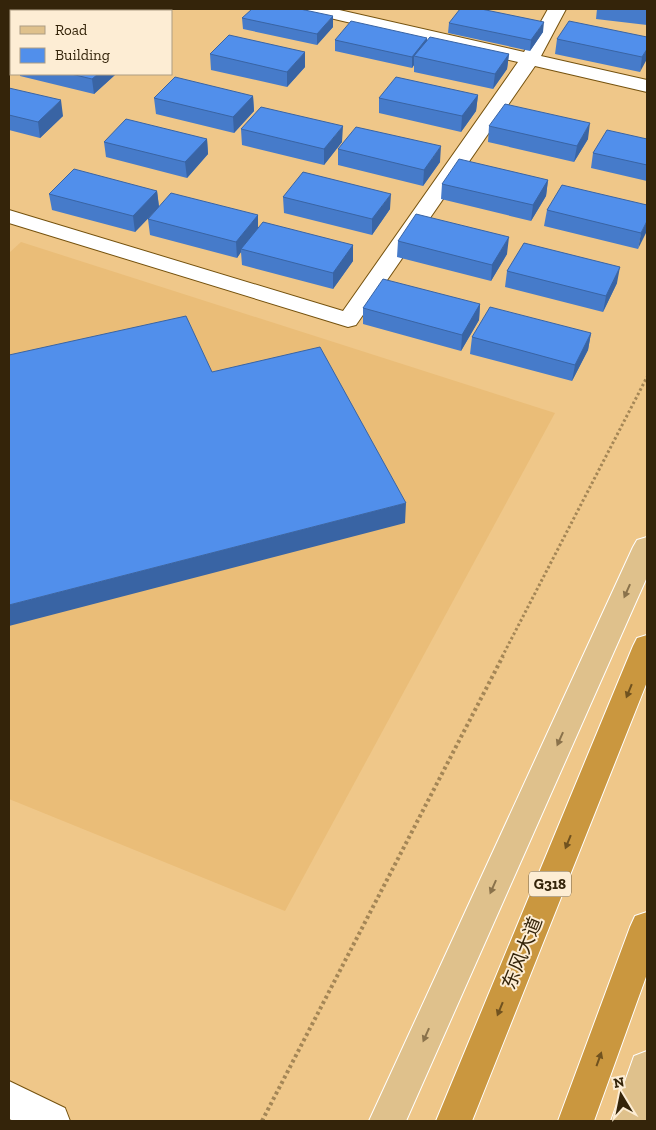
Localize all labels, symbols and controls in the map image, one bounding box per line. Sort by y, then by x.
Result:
legend [10,10,172,75]
text: Road [55,21,88,39]
text: Building [55,46,110,64]
one-way arrow [623,584,631,598]
one-way arrow [625,684,633,699]
one-way arrow [556,732,564,746]
one-way arrow [563,835,571,849]
road number: G318 [529,872,571,896]
one-way arrow [489,880,497,894]
street label: 东风大道 [497,913,547,993]
one-way arrow [495,1001,503,1016]
one-way arrow [422,1028,430,1042]
one-way arrow [595,1051,603,1066]
north arrow [596,1070,646,1120]
text: N [612,1073,626,1092]

